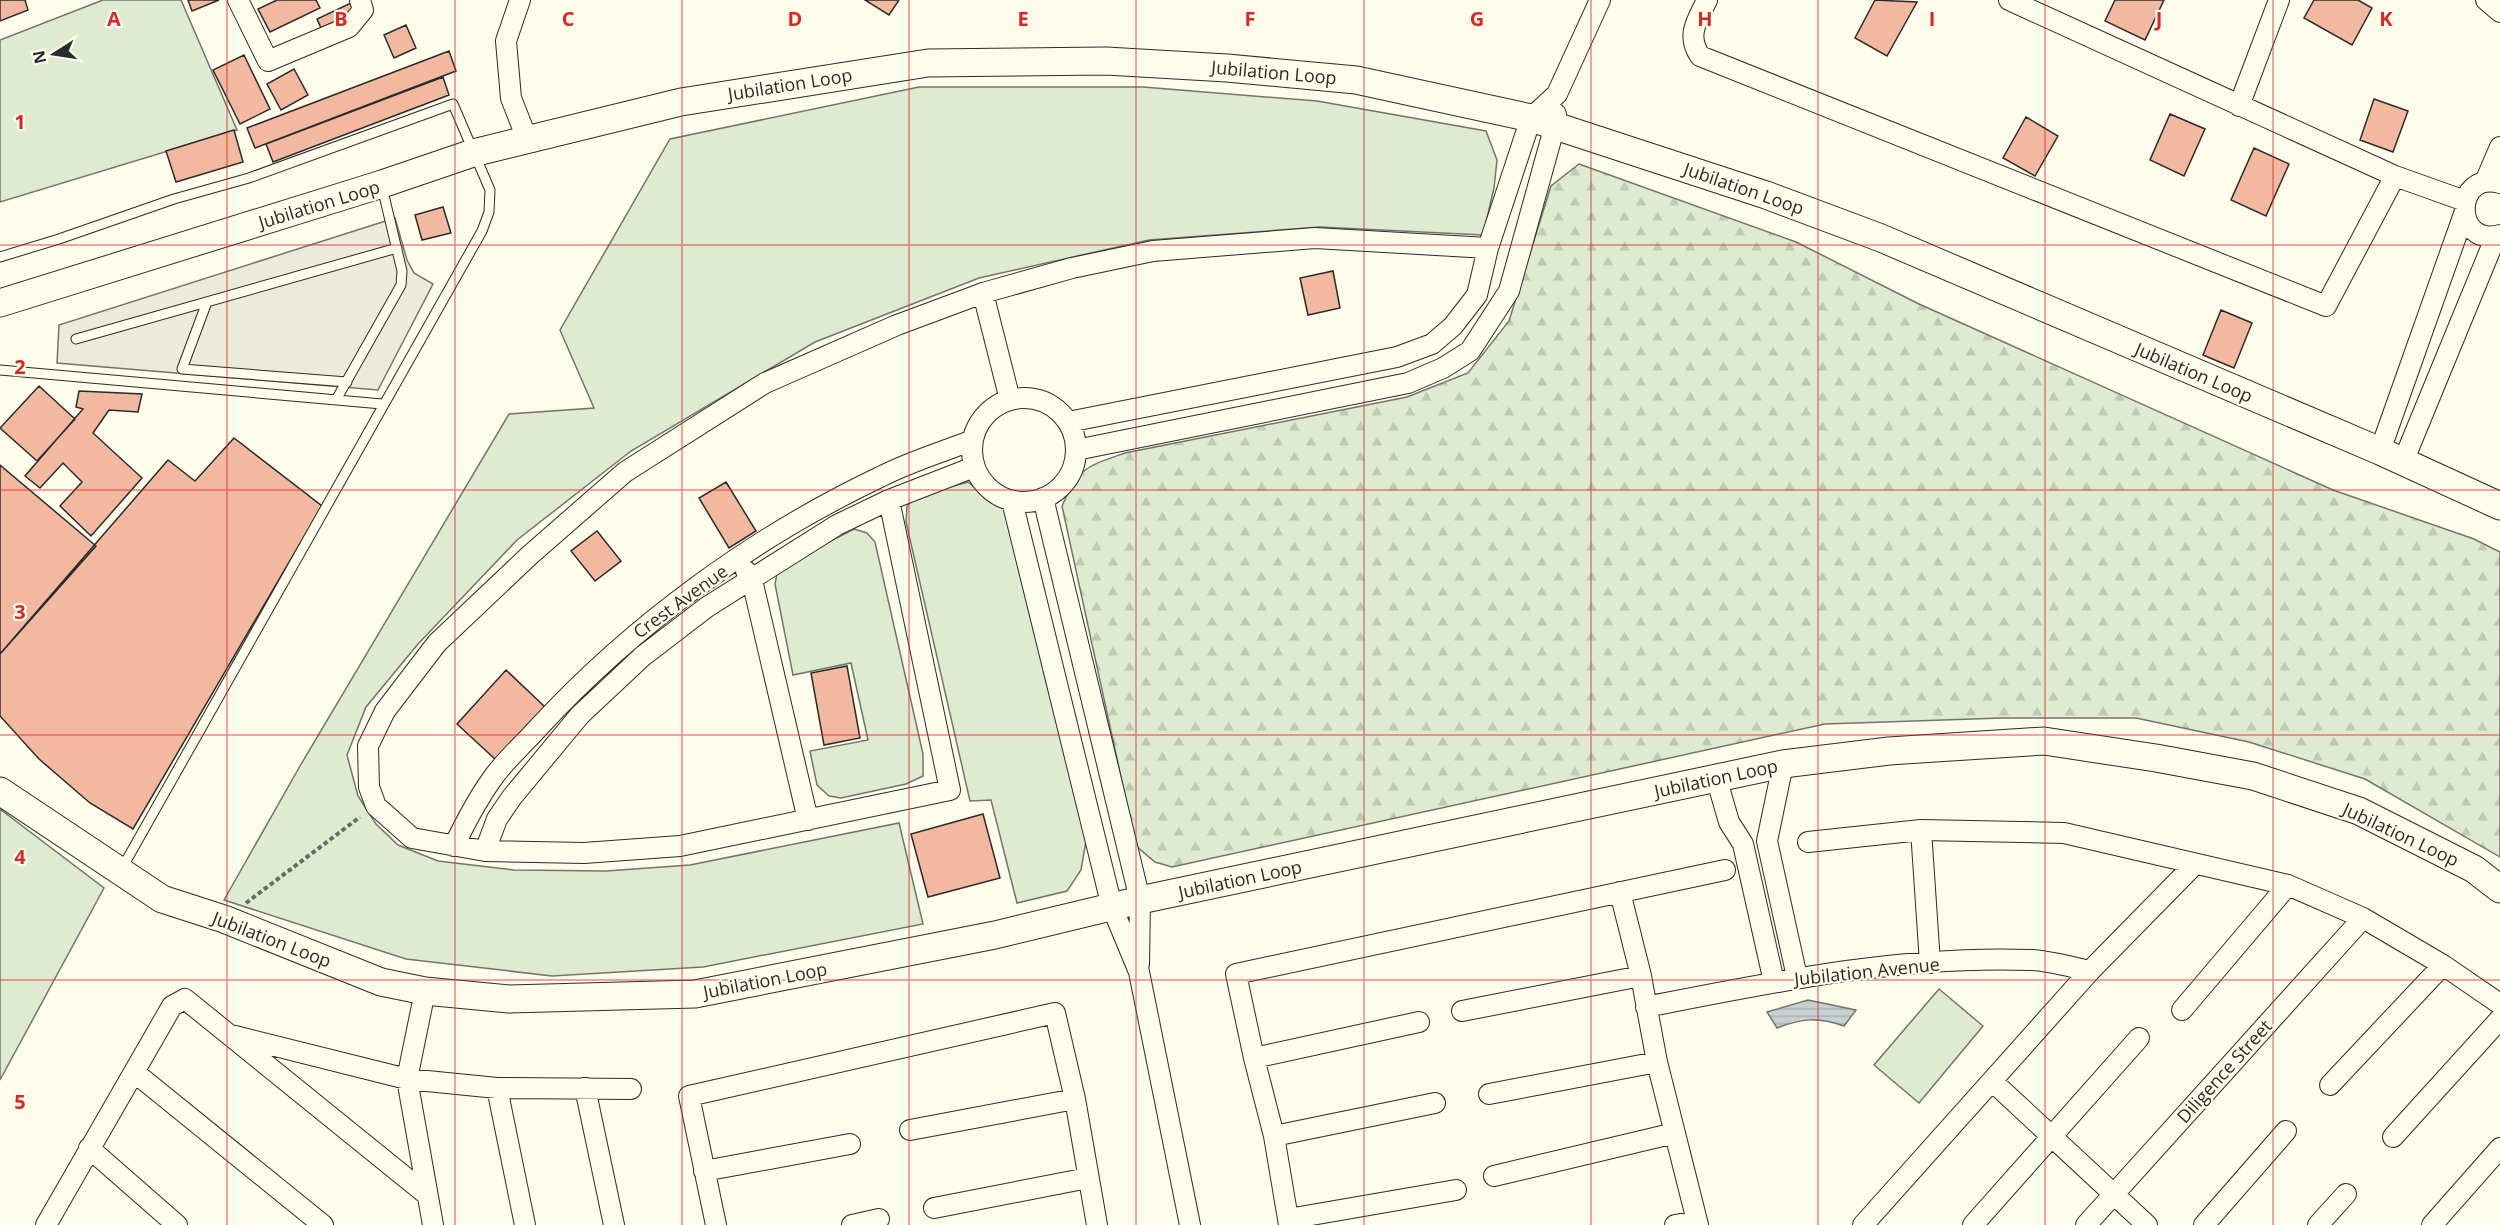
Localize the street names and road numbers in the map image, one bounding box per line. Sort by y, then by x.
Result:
street label: Jubilation Loop [1208,54,1338,89]
street label: Jubilation Loop [724,62,854,106]
street label: Jubilation Loop [1679,156,1807,220]
street label: Jubilation Loop [254,174,383,234]
street label: Jubilation Loop [2130,336,2256,408]
street label: Crest Avenue [628,559,732,643]
street label: Jubilation Loop [1650,753,1780,803]
street label: Jubilation Loop [2337,796,2463,871]
street label: Jubilation Loop [1174,854,1304,904]
street label: Jubilation Loop [207,905,335,973]
street label: Jubilation Avenue [1791,951,1941,991]
street label: Jubilation Loop [699,956,829,1004]
street label: Diligence Street [2171,1014,2277,1128]

